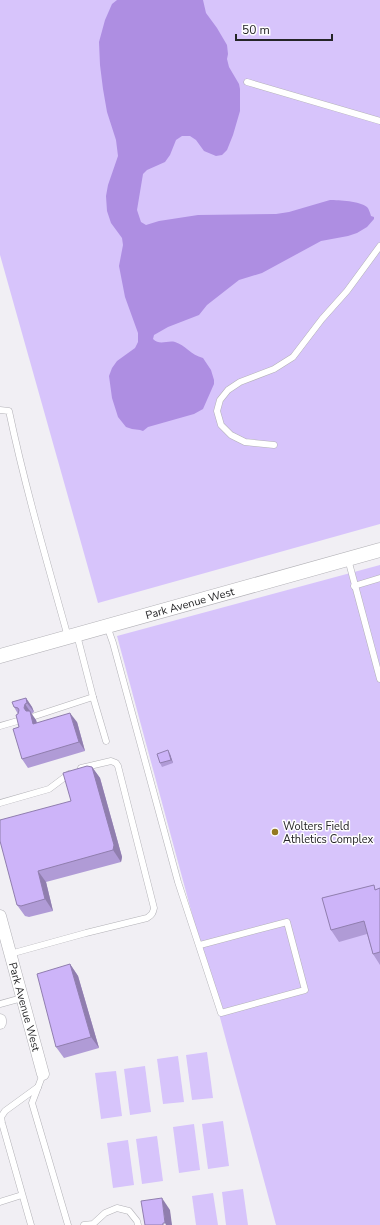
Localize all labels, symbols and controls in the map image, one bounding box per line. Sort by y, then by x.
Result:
scale bar [236,16,332,42]
text: 50 m [242,22,270,38]
street label: Park Avenue West [144,584,236,623]
place label: Wolters Field Athletics Complex [283,819,374,847]
marker: Wolters Field Athletics Complex [270,827,280,837]
street label: Park Avenue West [5,961,44,1053]

